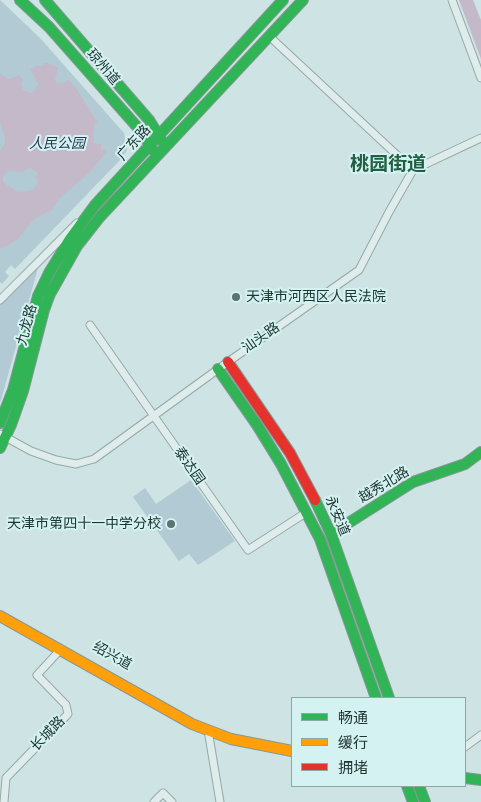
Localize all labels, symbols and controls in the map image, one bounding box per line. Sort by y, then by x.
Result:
street label: 琼州道 [83,46,123,88]
street label: 广东路 [114,122,154,164]
park label: 人民公园 [29,136,85,152]
district label: 桃园街道 [350,154,426,176]
place label: 天津市河西区人民法院 [246,289,386,305]
marker: 天津市河西区人民法院 [230,291,242,303]
street label: 九龙路 [13,303,41,347]
street label: 汕头路 [239,319,283,357]
street label: 泰达园 [170,444,208,488]
street label: 越秀北路 [356,463,412,507]
street label: 永安道 [321,493,353,539]
place label: 天津市第四十一中学分校 [7,516,161,532]
marker: 天津市第四十一中学分校 [165,518,177,530]
street label: 绍兴道 [90,638,134,674]
legend [291,697,466,787]
text: 畅通 [338,707,368,727]
street label: 长城路 [27,713,69,755]
text: 缓行 [338,732,368,752]
text: 拥堵 [338,757,368,777]

